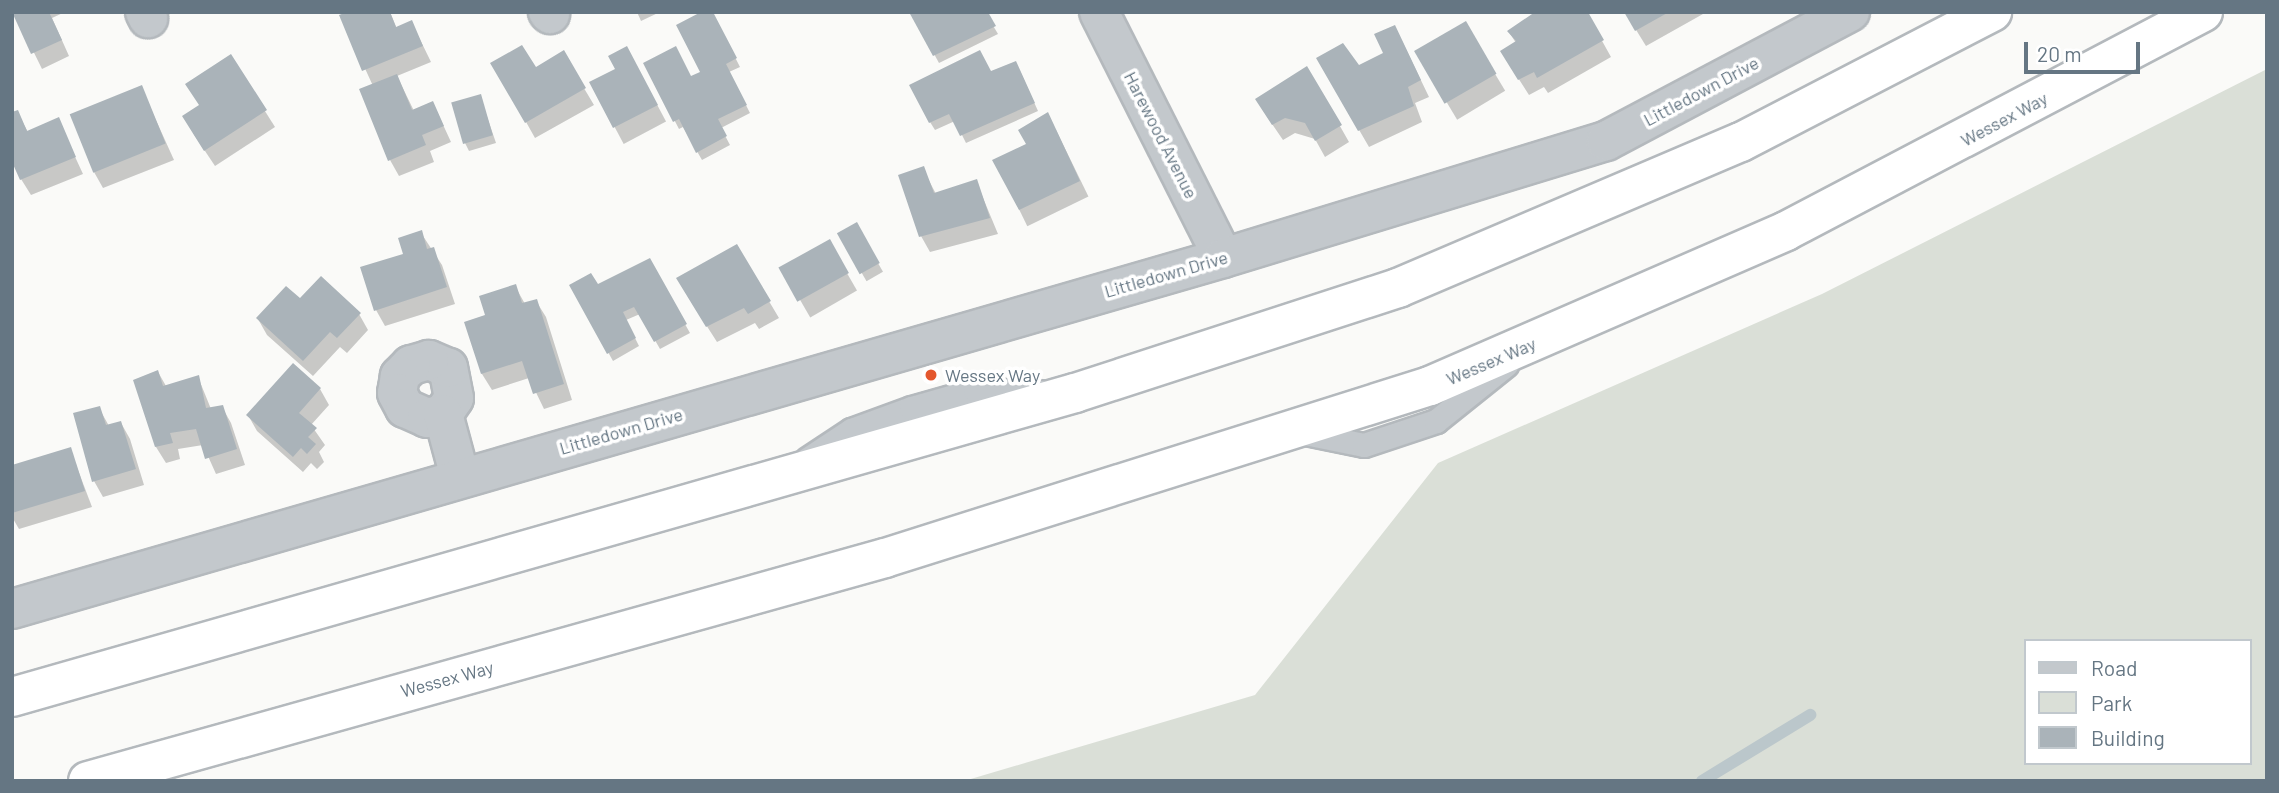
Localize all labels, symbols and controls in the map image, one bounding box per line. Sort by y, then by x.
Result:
scale bar [2027,28,2142,72]
text: 20 m [2037,41,2082,66]
street label: Littledown Drive [1640,52,1762,130]
street label: Harewood Avenue [1120,68,1202,202]
street label: Wessex Way [1957,87,2051,151]
street label: Littledown Drive [1102,246,1230,302]
street label: Wessex Way [1443,332,1539,390]
place label: Wessex Way [945,364,1040,386]
marker: Wessex Way [923,367,939,383]
street label: Littledown Drive [557,403,685,459]
legend [2024,639,2251,765]
text: Road [2091,655,2137,680]
street label: Wessex Way [398,656,496,702]
text: Park [2091,690,2132,715]
text: Building [2091,725,2165,750]

